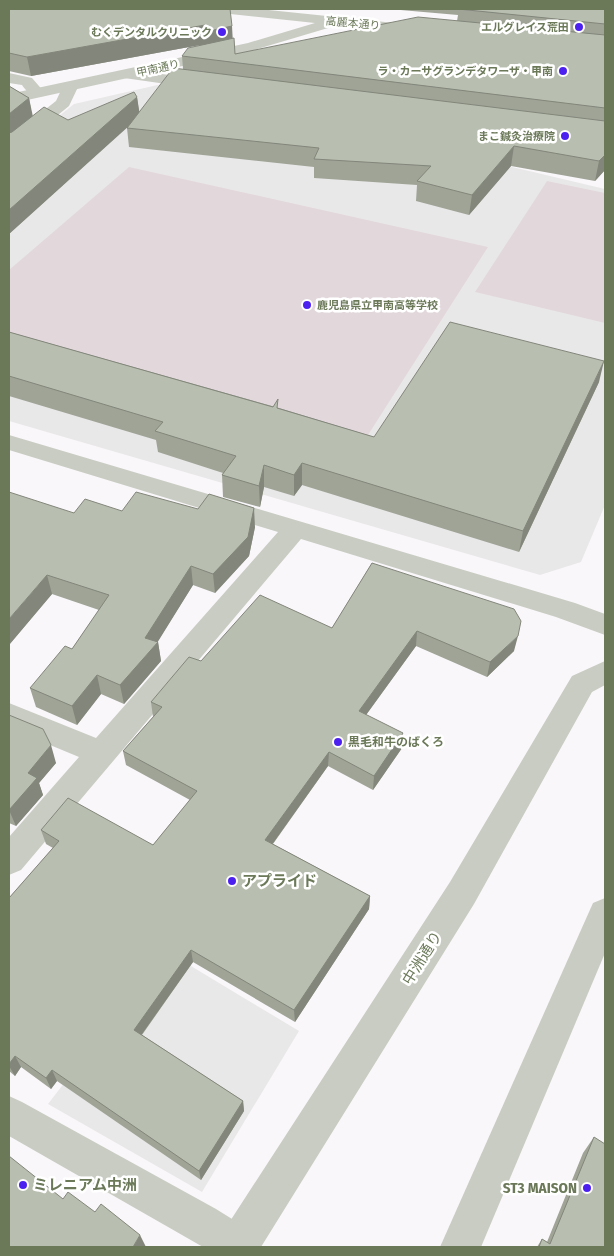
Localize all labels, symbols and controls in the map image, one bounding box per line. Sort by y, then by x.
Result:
street label: 高麗本通り [325,15,381,32]
place label: エルグレイス荒田 [481,21,569,34]
marker: エルグレイス荒田 [573,21,585,33]
place label: むくデンタルクリニック [91,26,212,39]
marker: むくデンタルクリニック [216,26,228,38]
street label: 甲南通り [135,57,181,80]
place label: ラ・カーサグランデタワーザ・甲南 [377,65,553,78]
marker: ラ・カーサグランデタワーザ・甲南 [557,65,569,77]
place label: まこ鍼灸治療院 [478,130,555,143]
marker: まこ鍼灸治療院 [559,130,571,142]
marker: 鹿児島県立甲南高等学校 [301,299,313,311]
place label: 鹿児島県立甲南高等学校 [317,299,438,312]
place label: 黒毛和牛のばくろ [348,735,444,749]
marker: 黒毛和牛のばくろ [332,736,344,748]
place label: アプライド [242,872,317,890]
marker: アプライド [226,875,238,887]
street label: 中洲通り [398,928,446,988]
place label: ミレニアム中洲 [33,1176,137,1194]
marker: ミレニアム中洲 [17,1179,29,1191]
place label: ST3 MAISON [503,1179,577,1197]
marker: ST3 MAISON [581,1182,593,1194]

